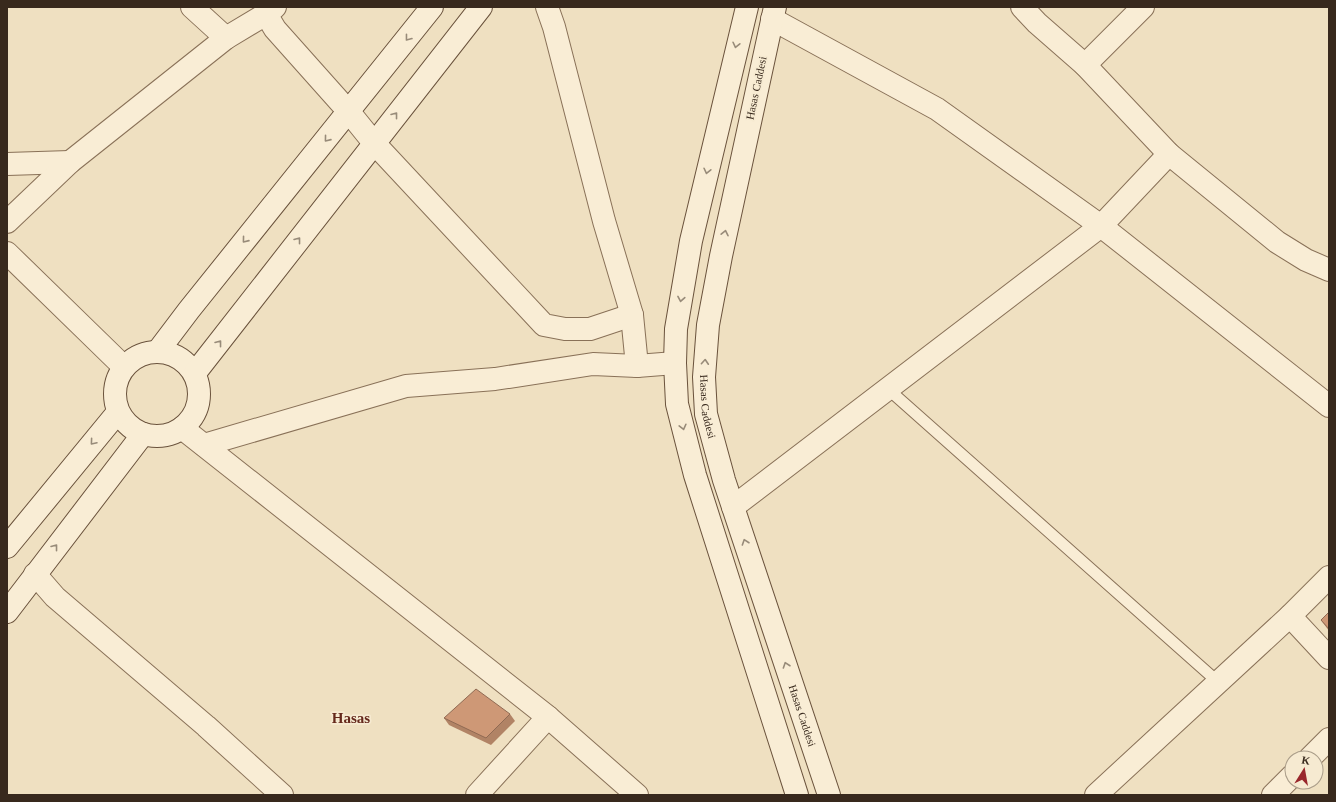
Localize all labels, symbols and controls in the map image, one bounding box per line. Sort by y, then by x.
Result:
one-way arrow [406,33,413,40]
one-way arrow [733,41,741,48]
street label: Hasas Caddesi [743,55,769,121]
one-way arrow [391,113,398,120]
one-way arrow [325,135,332,142]
one-way arrow [704,168,712,175]
one-way arrow [721,230,729,237]
one-way arrow [243,236,250,243]
one-way arrow [294,238,301,245]
one-way arrow [678,296,686,302]
one-way arrow [214,340,221,347]
one-way arrow [701,359,710,365]
street label: Hasas Caddesi [698,374,718,440]
one-way arrow [678,424,687,431]
one-way arrow [91,438,98,445]
one-way arrow [741,538,750,545]
one-way arrow [51,545,58,552]
one-way arrow [783,661,791,668]
street label: Hasas Caddesi [787,683,818,748]
district label: Hasas [332,710,370,726]
north arrow [1284,750,1324,790]
text: K [1301,753,1312,767]

